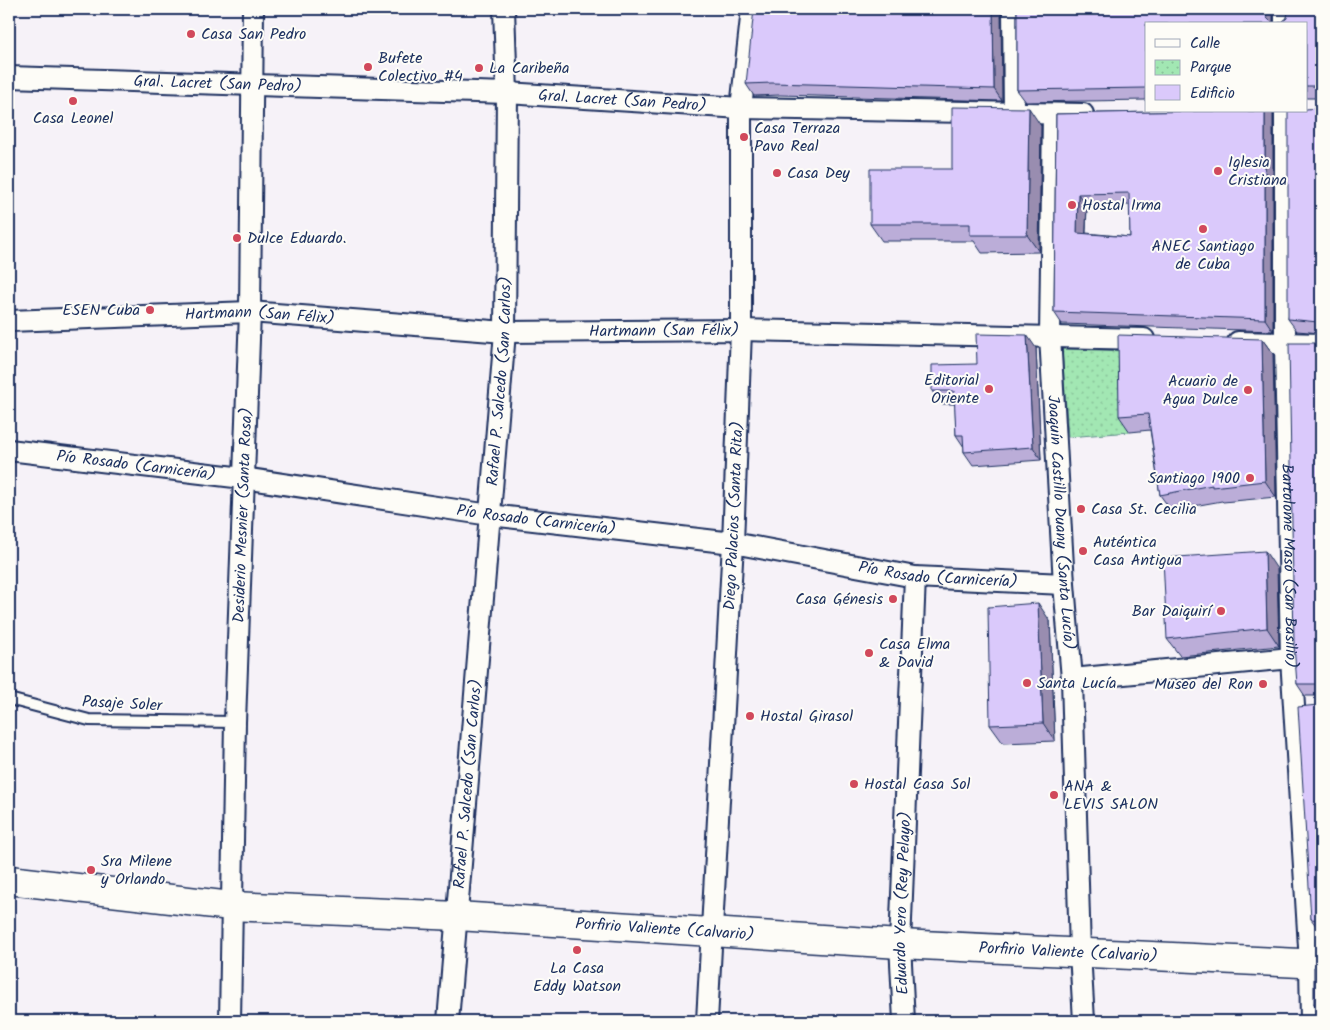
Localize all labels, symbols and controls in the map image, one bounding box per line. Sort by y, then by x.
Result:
place label: Casa San Pedro [201,22,306,47]
legend [1145,22,1308,112]
marker: Casa San Pedro [185,28,197,40]
text: Calle [1190,32,1220,56]
place label: Bufete Colectivo #4 [378,46,463,89]
place label: La Caribeña [489,56,569,81]
text: Parque [1190,56,1231,80]
marker: Bufete Colectivo #4 [362,61,374,73]
marker: La Caribeña [473,62,485,74]
street label: Gral. Lacret (San Pedro) [133,69,303,99]
text: Edificio [1190,82,1235,106]
street label: Gral. Lacret (San Pedro) [538,83,707,118]
marker: Casa Leonel [67,95,79,107]
place label: Casa Leonel [33,106,113,131]
place label: Casa Terraza Pavo Real [754,116,840,159]
marker: Casa Terraza Pavo Real [738,131,750,143]
place label: Iglesia Cristiana [1228,150,1287,193]
place label: Casa Dey [787,161,850,186]
marker: Iglesia Cristiana [1212,165,1224,177]
marker: Casa Dey [771,167,783,179]
place label: Hostal Irma [1082,193,1161,218]
marker: Hostal Irma [1066,199,1078,211]
marker: ANEC Santiago de Cuba [1197,223,1209,235]
place label: Dulce Eduardo. [247,226,347,251]
marker: Dulce Eduardo. [231,232,243,244]
place label: ANEC Santiago de Cuba [1152,234,1254,277]
street label: Rafael P. Salcedo (San Carlos) [480,276,518,487]
place label: ESEN Cuba [62,298,140,323]
street label: Hartmann (San Félix) [184,299,336,331]
marker: ESEN Cuba [144,304,156,316]
street label: Hartmann (San Félix) [589,318,739,344]
place label: Editorial Oriente [924,368,979,411]
place label: Acuario de Agua Dulce [1163,369,1238,412]
marker: Editorial Oriente [983,383,995,395]
marker: Acuario de Agua Dulce [1242,384,1254,396]
street label: Joaquín Castillo Duany (Santa Lucía) [1041,395,1082,651]
street label: Desiderio Mesnier (Santa Rosa) [226,407,259,623]
street label: Diego Palacios (Santa Rita) [717,421,750,611]
street label: Pío Rosado (Carnicería) [55,443,217,487]
street label: Bartolomé Masó (San Basilio) [1275,463,1304,669]
place label: Santiago 1900 [1148,466,1240,491]
marker: Santiago 1900 [1244,472,1256,484]
place label: Casa St. Cecilia [1091,497,1197,522]
street label: Pío Rosado (Carnicería) [455,498,617,542]
marker: Casa St. Cecilia [1075,503,1087,515]
place label: Auténtica Casa Antigua [1093,530,1182,573]
marker: Auténtica Casa Antigua [1077,545,1089,557]
street label: Pío Rosado (Carnicería) [856,554,1018,594]
place label: Casa Génesis [795,587,883,612]
marker: Casa Génesis [887,593,899,605]
place label: Bar Daiquirí [1132,599,1213,624]
marker: Bar Daiquirí [1215,605,1227,617]
place label: Casa Elma & David [879,632,950,675]
marker: Casa Elma & David [863,647,875,659]
place label: Santa Lucía [1037,671,1117,696]
place label: Museo del Ron [1154,672,1253,697]
marker: Santa Lucía [1021,677,1033,689]
street label: Rafael P. Salcedo (San Carlos) [447,678,489,889]
marker: Museo del Ron [1257,678,1269,690]
street label: Pasaje Soler [81,689,164,719]
place label: Hostal Girasol [760,704,853,729]
marker: Hostal Girasol [744,710,756,722]
place label: Hostal Casa Sol [864,772,970,797]
place label: ANA & LEVIS SALON [1064,774,1158,817]
marker: Hostal Casa Sol [848,778,860,790]
marker: ANA & LEVIS SALON [1048,789,1060,801]
street label: Eduardo Yero (Rey Pelayo) [887,811,918,995]
place label: Sra Milene y Orlando [100,849,172,892]
marker: Sra Milene y Orlando [85,864,97,876]
street label: Porfirio Valiente (Calvario) [575,911,755,947]
street label: Porfirio Valiente (Calvario) [978,935,1158,969]
marker: La Casa Eddy Watson [571,944,583,956]
place label: La Casa Eddy Watson [533,956,621,999]

